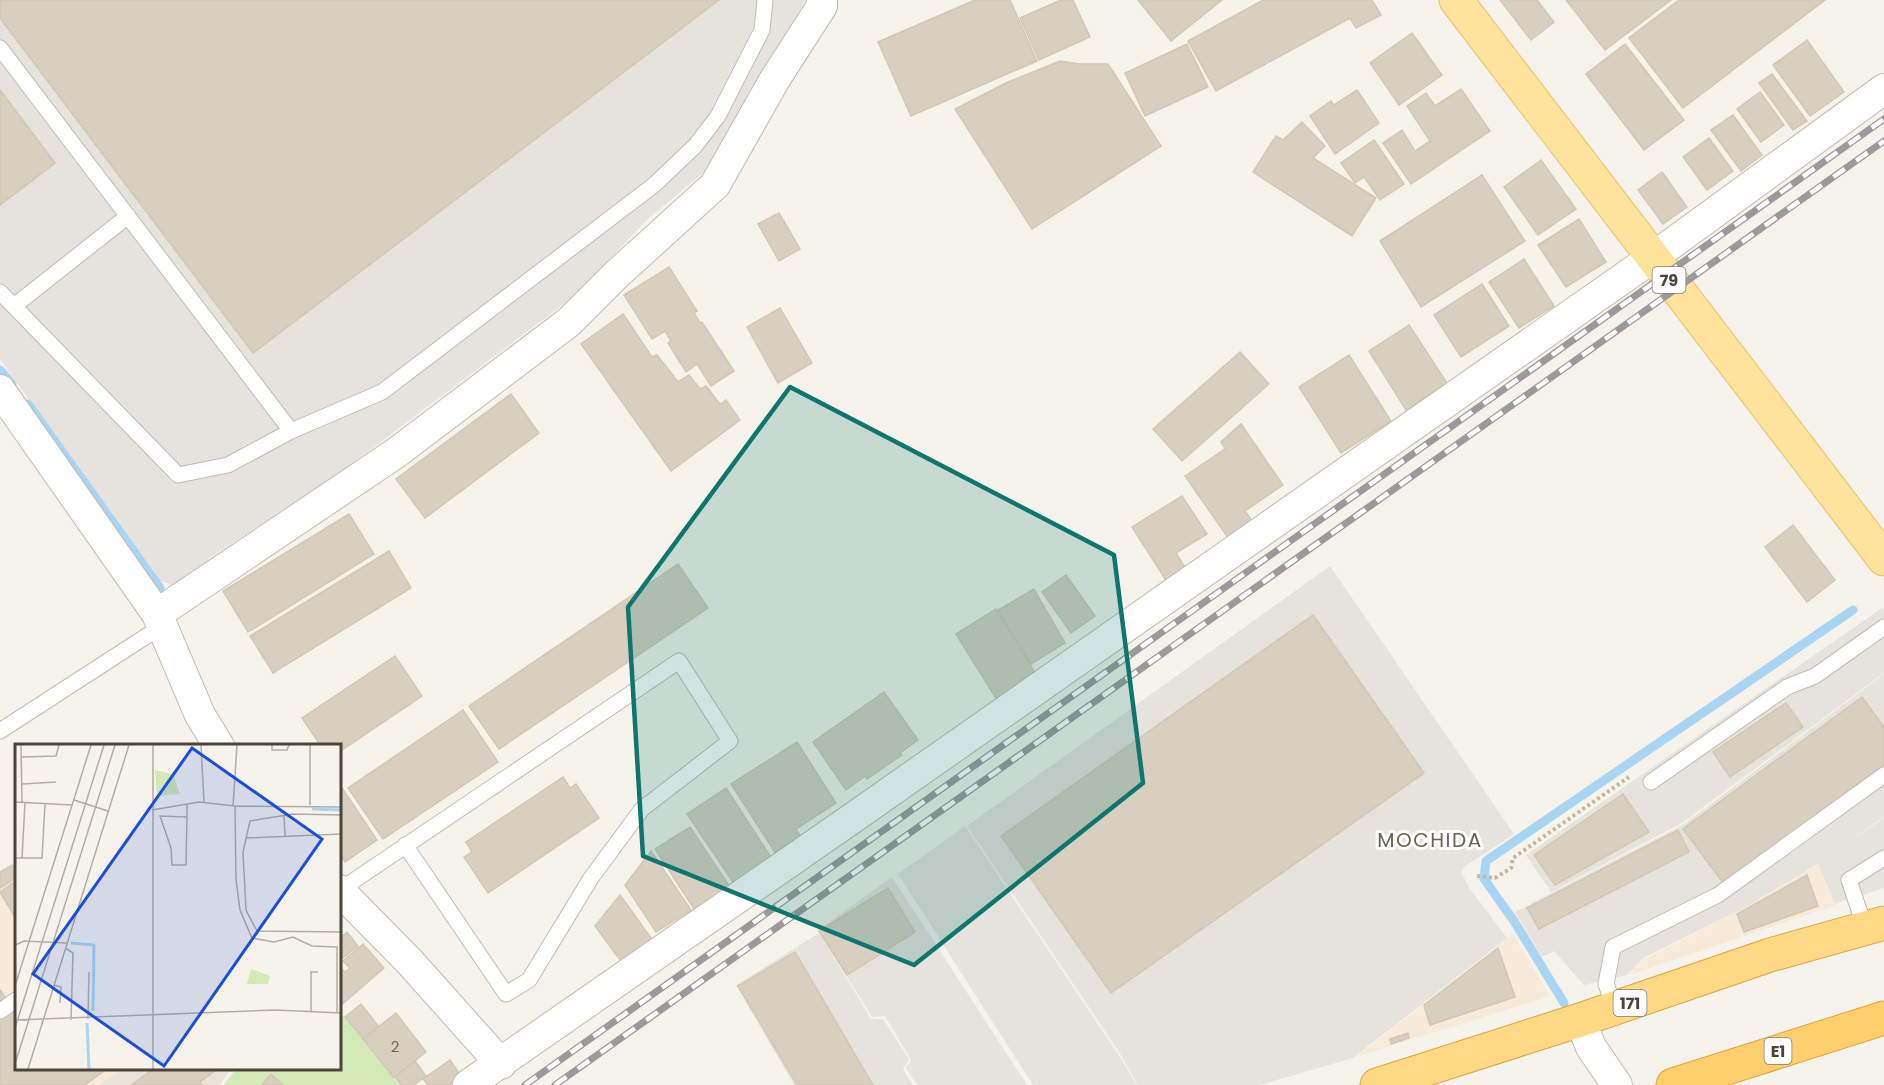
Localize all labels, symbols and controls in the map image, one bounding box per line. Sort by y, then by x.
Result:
road number: 79 [1652,267,1686,293]
inset map [15,744,340,1070]
district label: MOCHIDA [1377,826,1483,854]
road number: 171 [1614,990,1646,1016]
house number: 2 [391,1036,399,1057]
road number: E1 [1764,1038,1792,1064]

